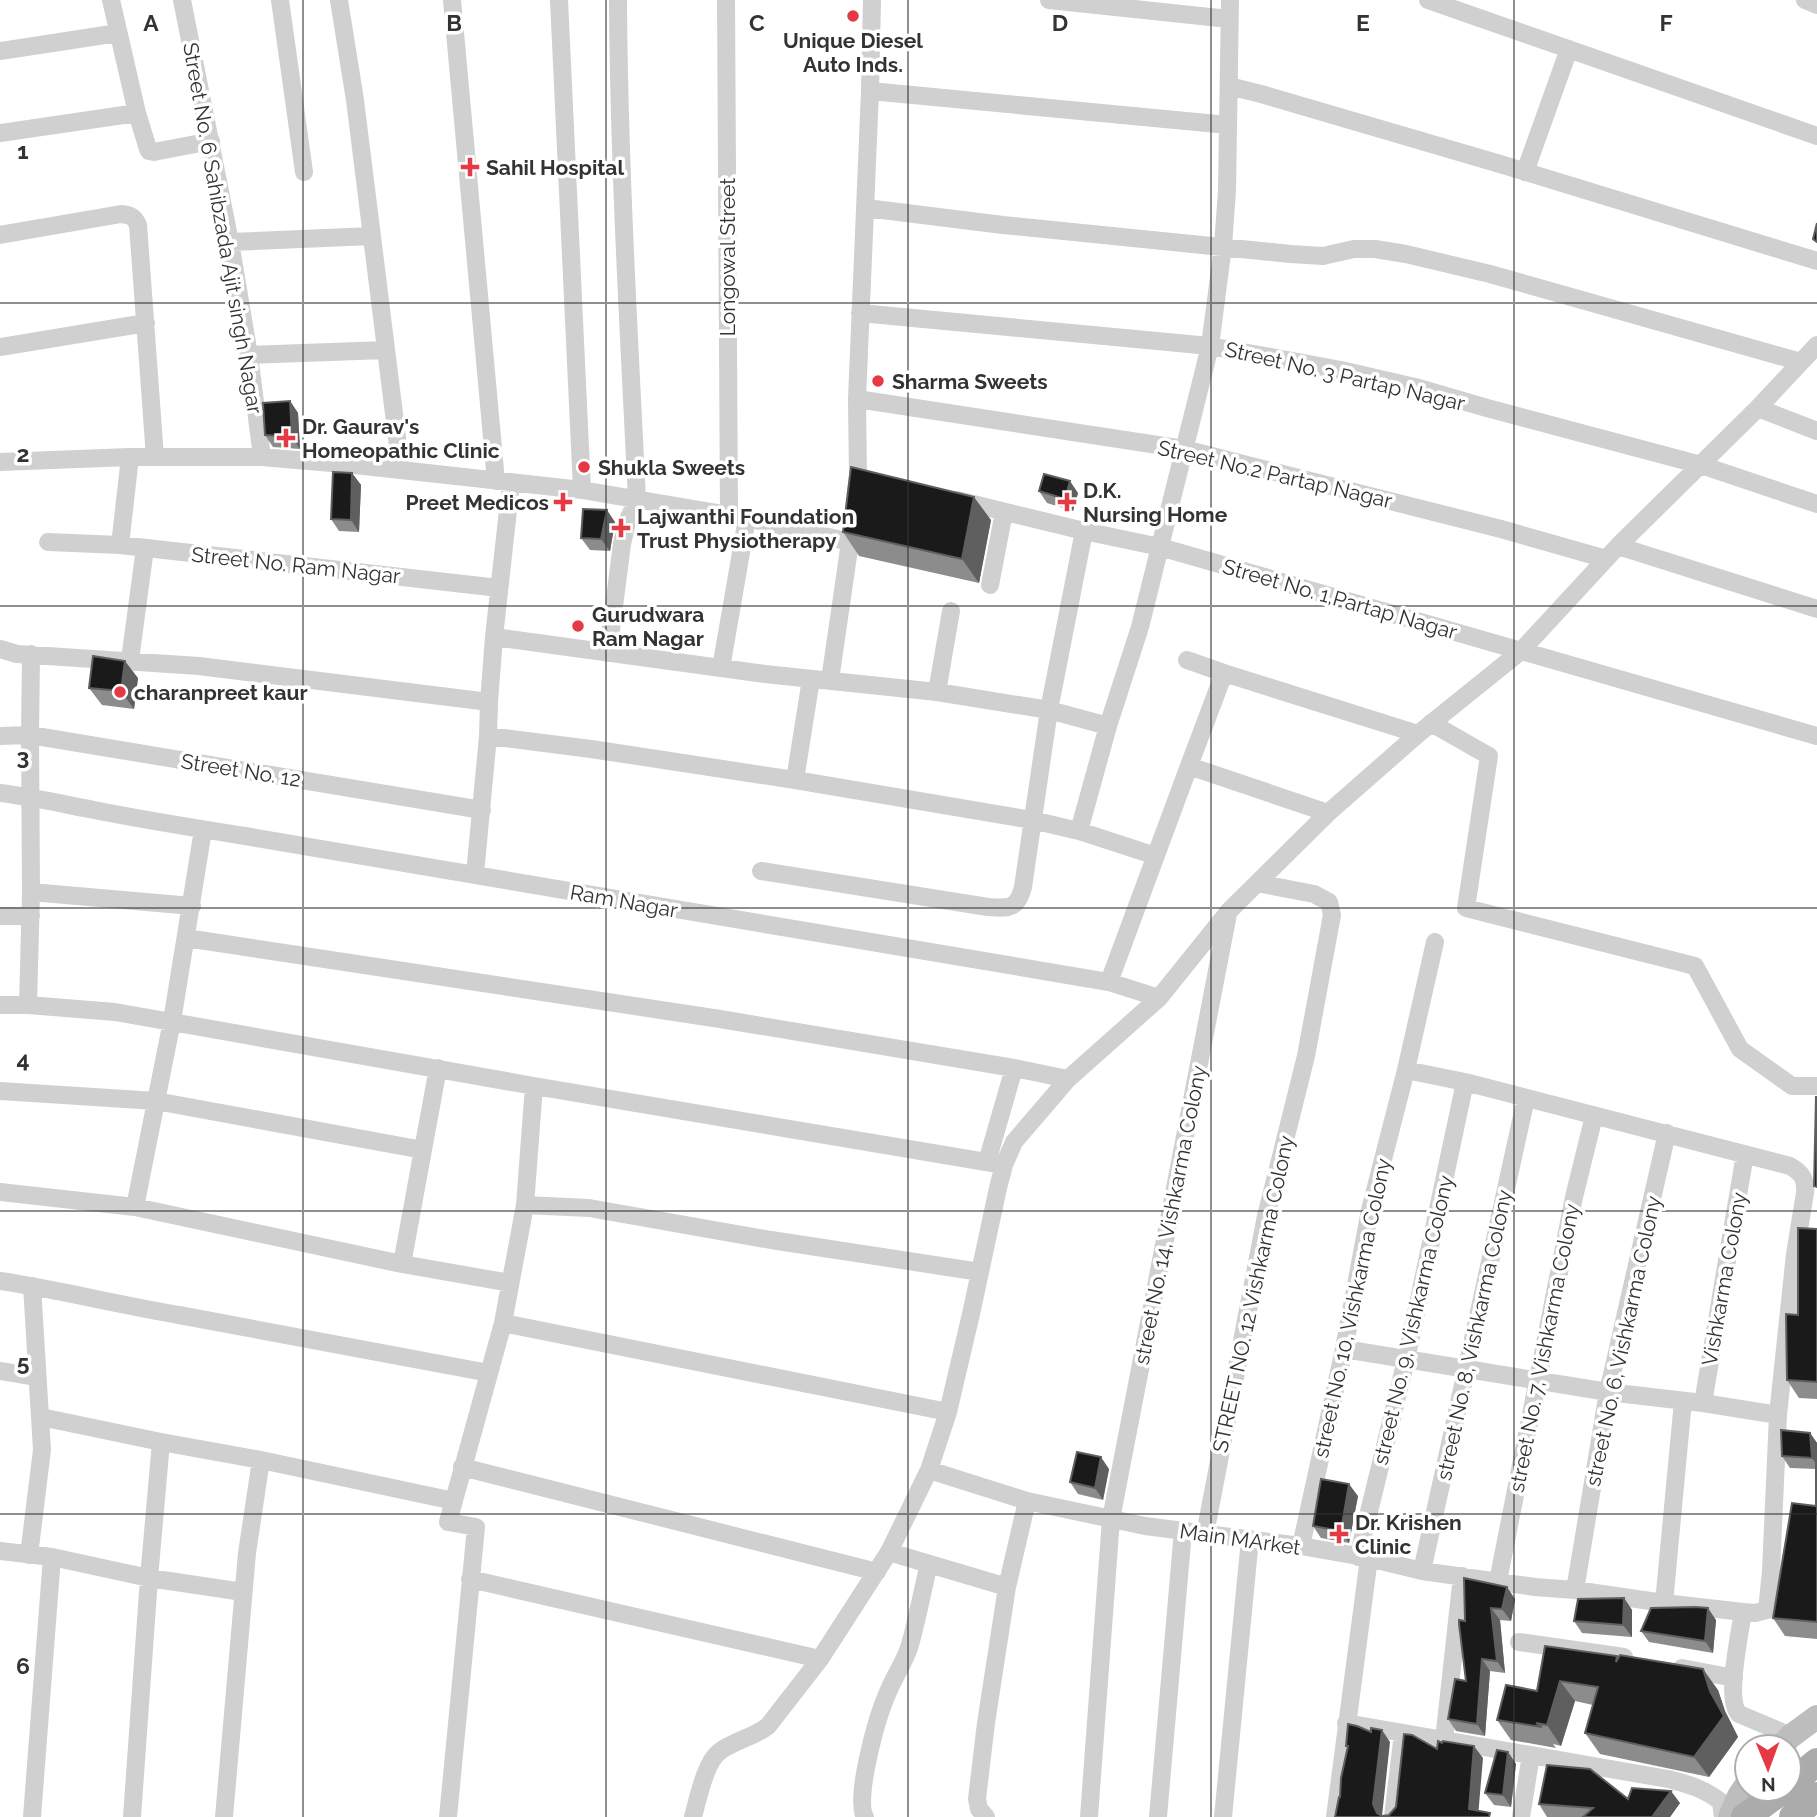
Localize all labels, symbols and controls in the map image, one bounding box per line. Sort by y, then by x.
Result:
marker: Unique Diesel Auto Inds. [845,8,861,24]
text: A [143,9,159,36]
text: B [446,9,462,36]
text: C [749,9,765,36]
text: D [1052,9,1068,36]
text: E [1356,9,1370,36]
text: F [1659,9,1673,36]
place label: Unique Diesel Auto Inds. [783,28,923,77]
street label: Street No. 6 Sahibzada Ajit singh Nagar [178,40,268,416]
text: 1 [17,137,29,164]
place label: Sahil Hospital [486,155,624,180]
marker: Sahil Hospital [460,157,480,177]
street label: Longowal Street [715,178,740,336]
street label: Street No. 3 Partap Nagar [1223,336,1468,416]
place label: Sharma Sweets [892,369,1048,394]
marker: Sharma Sweets [870,373,886,389]
place label: Dr. Gaurav's Homeopathic Clinic [302,414,500,463]
marker: Dr. Gaurav's Homeopathic Clinic [276,428,296,448]
street label: Street No.2 Partap Nagar [1155,435,1395,513]
text: 2 [17,440,29,467]
place label: Shukla Sweets [598,455,745,480]
marker: Shukla Sweets [576,459,592,475]
place label: D.K. Nursing Home [1083,478,1228,527]
place label: Preet Medicos [405,490,549,515]
marker: D.K. Nursing Home [1057,492,1077,512]
marker: Preet Medicos [555,494,571,510]
place label: Lajwanthi Foundation Trust Physiotherapy [637,504,854,553]
marker: Lajwanthi Foundation Trust Physiotherapy [611,518,631,538]
street label: Street No. Ram Nagar [190,542,402,588]
street label: Street No. 1,Partap Nagar [1220,554,1461,645]
place label: Gurudwara Ram Nagar [592,602,704,651]
marker: Gurudwara Ram Nagar [570,618,586,634]
place label: charanpreet kaur [134,680,308,705]
marker: charanpreet kaur [112,684,128,700]
text: 3 [17,743,29,770]
street label: Street No. 12 [179,748,303,792]
street label: Ram Nagar [568,879,680,923]
text: 4 [16,1046,30,1073]
street label: street No. 14, Vishkarma Colony [1129,1063,1211,1367]
street label: STREET NO. 12 Vishkarma Colony [1207,1133,1299,1455]
street label: street No. 10, Vishkarma Colony [1308,1156,1396,1460]
street label: street No. 9, Vishkarma Colony [1368,1173,1458,1467]
street label: street No. 8, Vishkarma Colony [1431,1188,1517,1482]
street label: Vishkarma Colony [1696,1190,1752,1368]
street label: street No. 6, Vishkarma Colony [1580,1193,1666,1489]
street label: street No. 7, Vishkarma Colony [1504,1202,1584,1494]
text: 5 [17,1349,30,1376]
place label: Dr. Krishen Clinic [1355,1510,1462,1559]
street label: Main MArket [1178,1518,1302,1560]
marker: Dr. Krishen Clinic [1329,1524,1349,1544]
text: 6 [16,1652,30,1679]
north arrow [1733,1733,1803,1803]
text: N [1761,1774,1776,1796]

